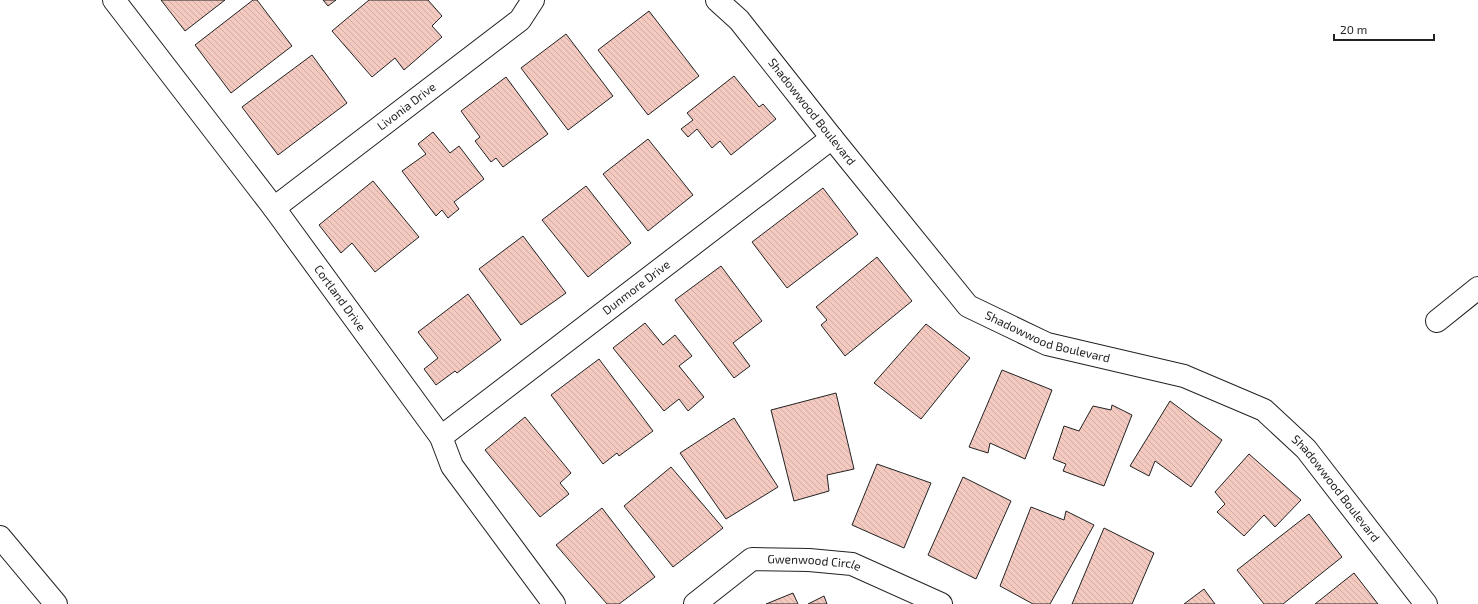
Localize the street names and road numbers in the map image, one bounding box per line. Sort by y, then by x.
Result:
street label: Shadowwood Boulevard [766,55,859,168]
street label: Livonia Drive [374,79,438,133]
street label: Dunmore Drive [599,256,672,317]
street label: Cortland Drive [312,262,369,333]
street label: Shadowwood Boulevard [983,307,1112,365]
street label: Shadowwood Boulevard [1289,432,1383,544]
street label: Gwenwood Circle [767,551,864,573]

